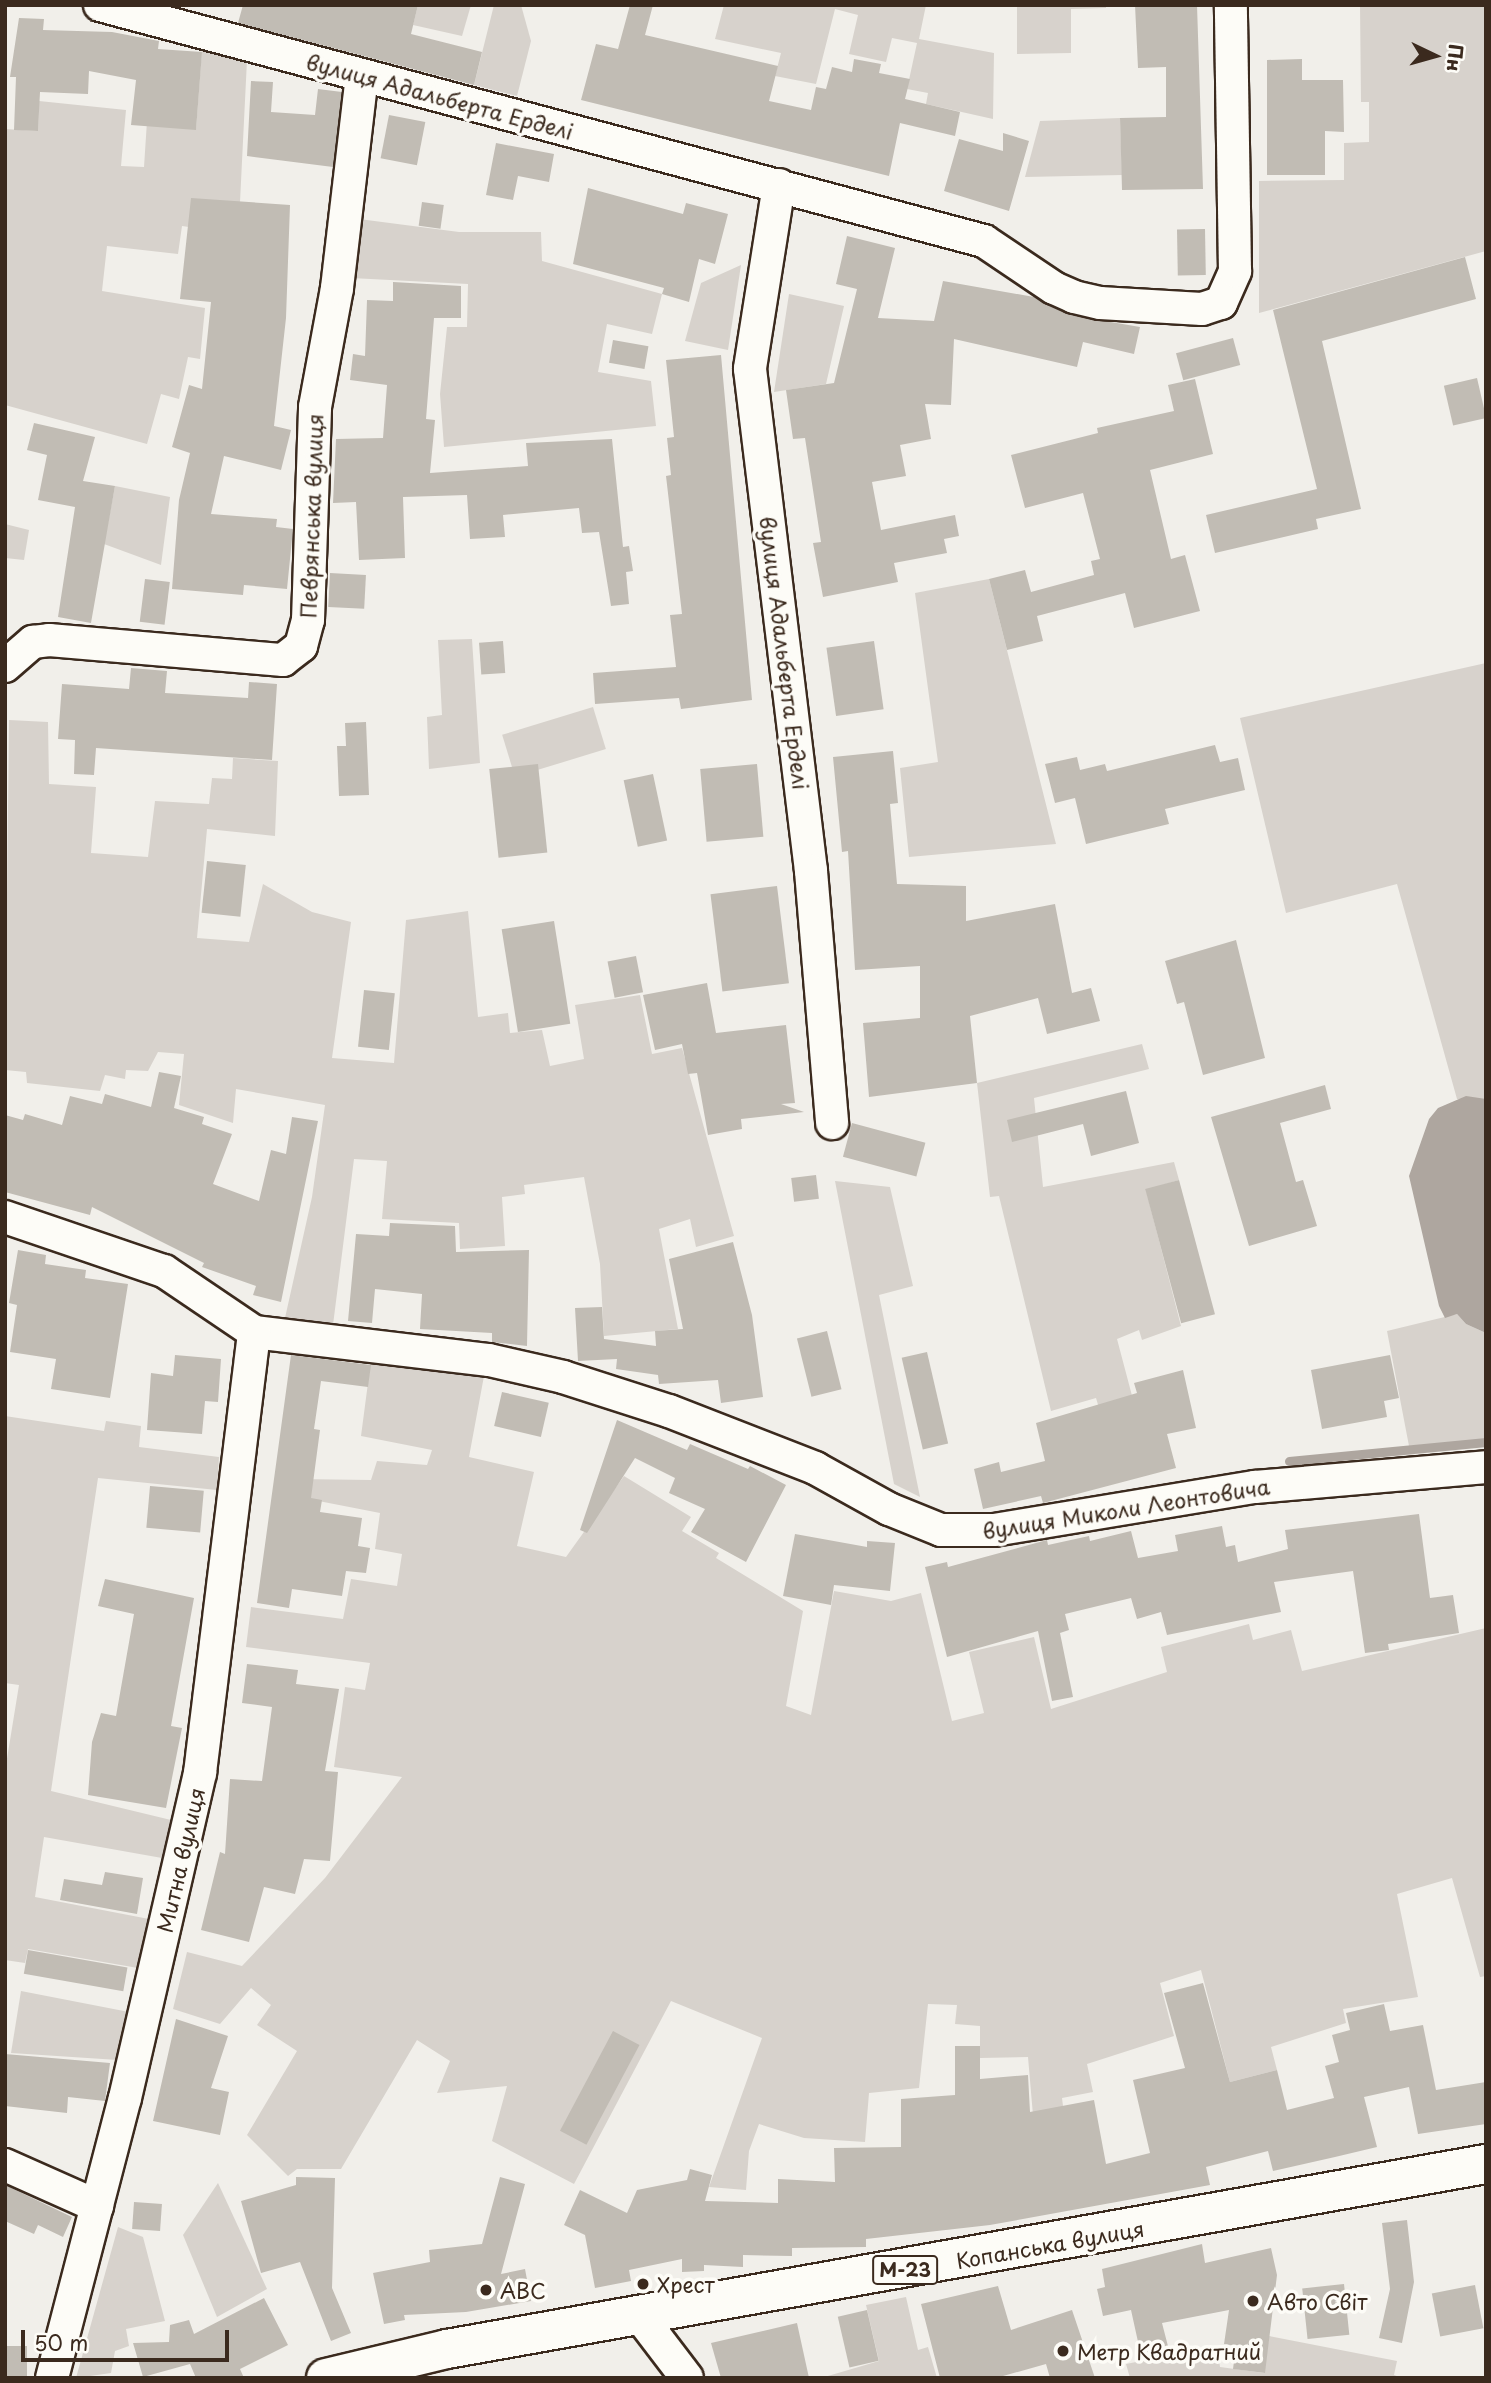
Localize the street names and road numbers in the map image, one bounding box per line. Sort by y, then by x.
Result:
street label: вулиця Адальберта Ерделі [304,48,576,144]
street label: Певрянська вулиця [295,413,327,619]
street label: вулиця Адальберта Ерделі [756,515,814,791]
street label: вулиця Миколи Леонтовича [980,1473,1272,1543]
street label: Митна вулиця [151,1785,209,1935]
street label: Копанська вулиця [954,2215,1146,2273]
road number: М-23 [872,2254,938,2286]

